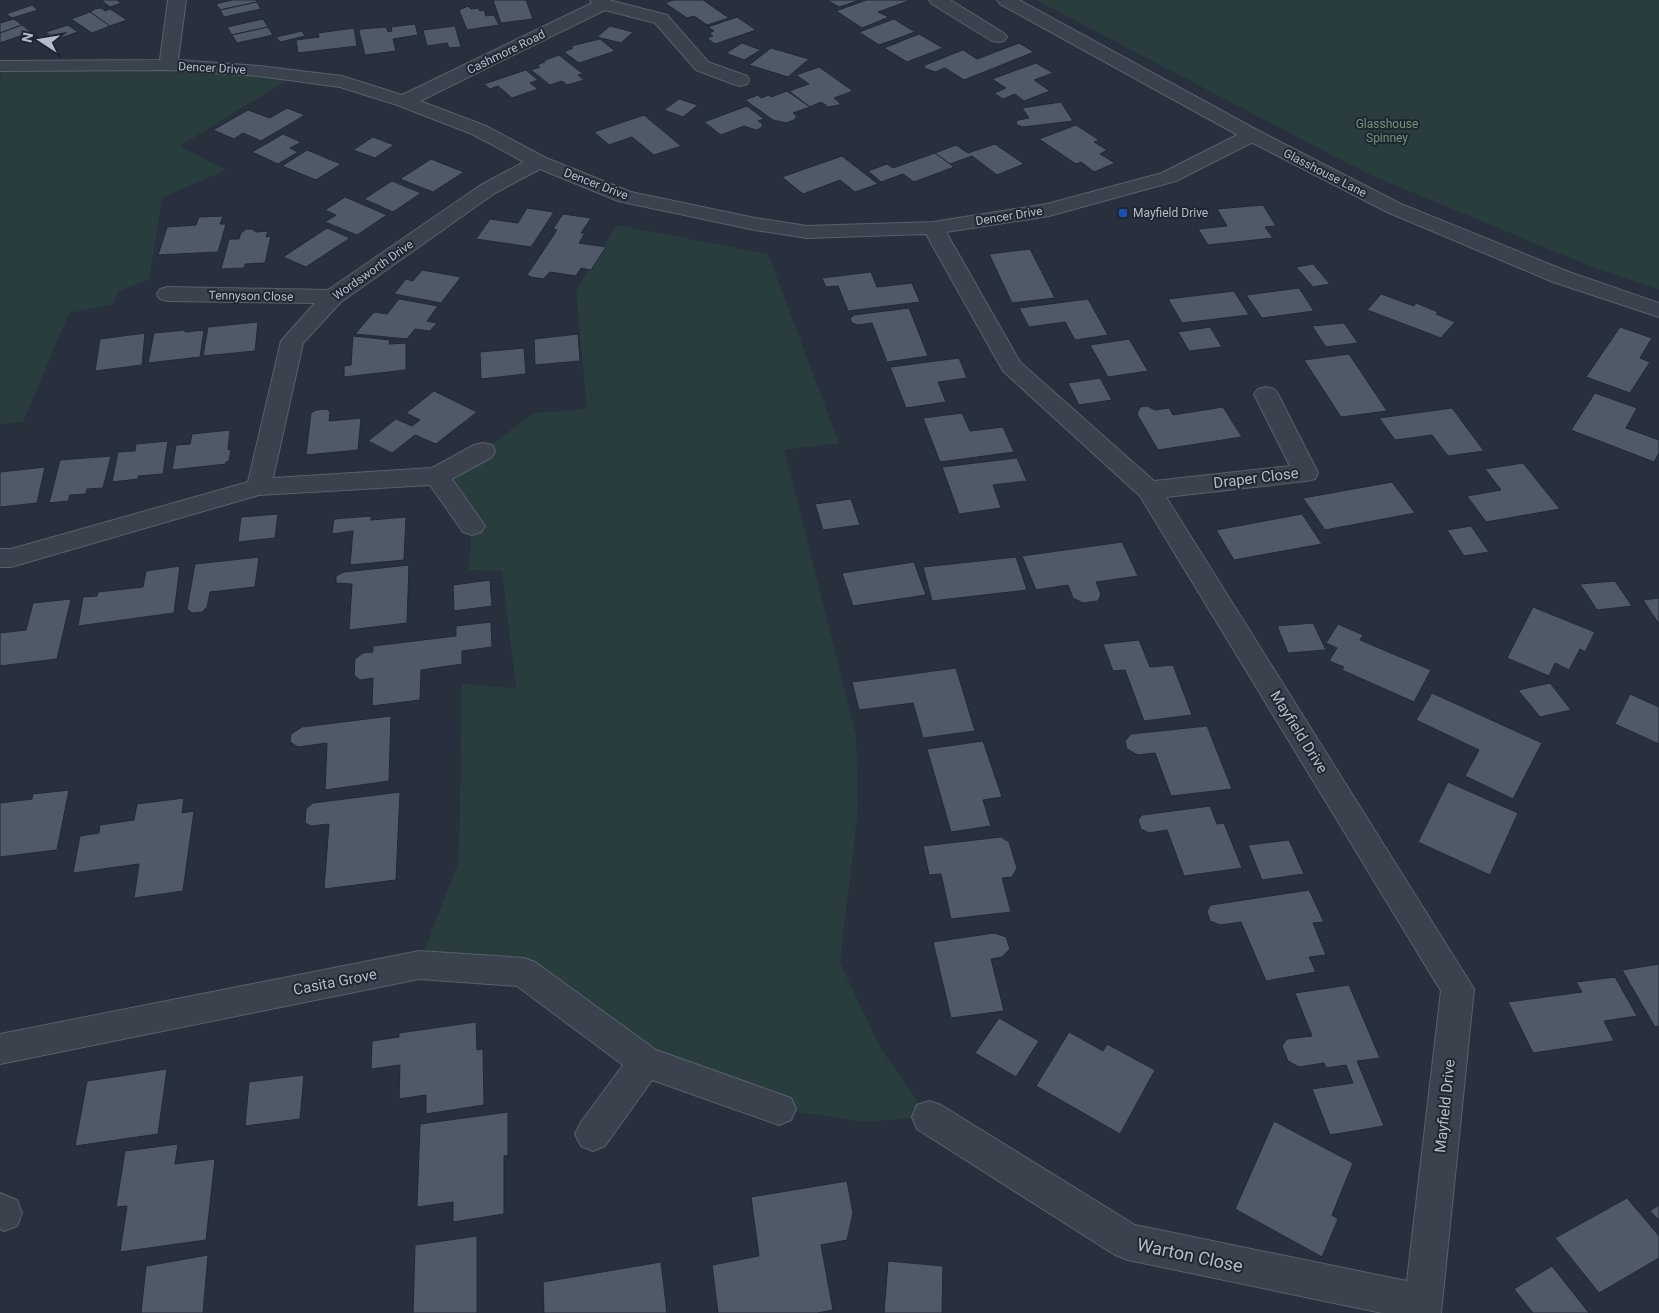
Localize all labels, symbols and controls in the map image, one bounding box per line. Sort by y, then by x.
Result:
north arrow [15,15,65,65]
street label: Cashmore Road [465,27,547,77]
text: N [18,31,36,44]
street label: Dencer Drive [178,59,246,77]
park label: Glasshouse Spinney [1356,117,1418,145]
street label: Glasshouse Lane [1281,146,1369,200]
street label: Dencer Drive [562,165,630,203]
street label: Dencer Drive [975,204,1043,228]
place label: Mayfield Drive [1133,206,1208,220]
marker: Mayfield Drive [1117,207,1129,219]
street label: Wordsworth Drive [330,237,416,303]
street label: Tennyson Close [209,288,293,304]
street label: Draper Close [1212,464,1300,492]
street label: Mayfield Drive [1266,687,1332,777]
street label: Casita Grove [292,965,378,999]
street label: Mayfield Drive [1431,1058,1459,1154]
street label: Warton Close [1135,1234,1245,1276]

